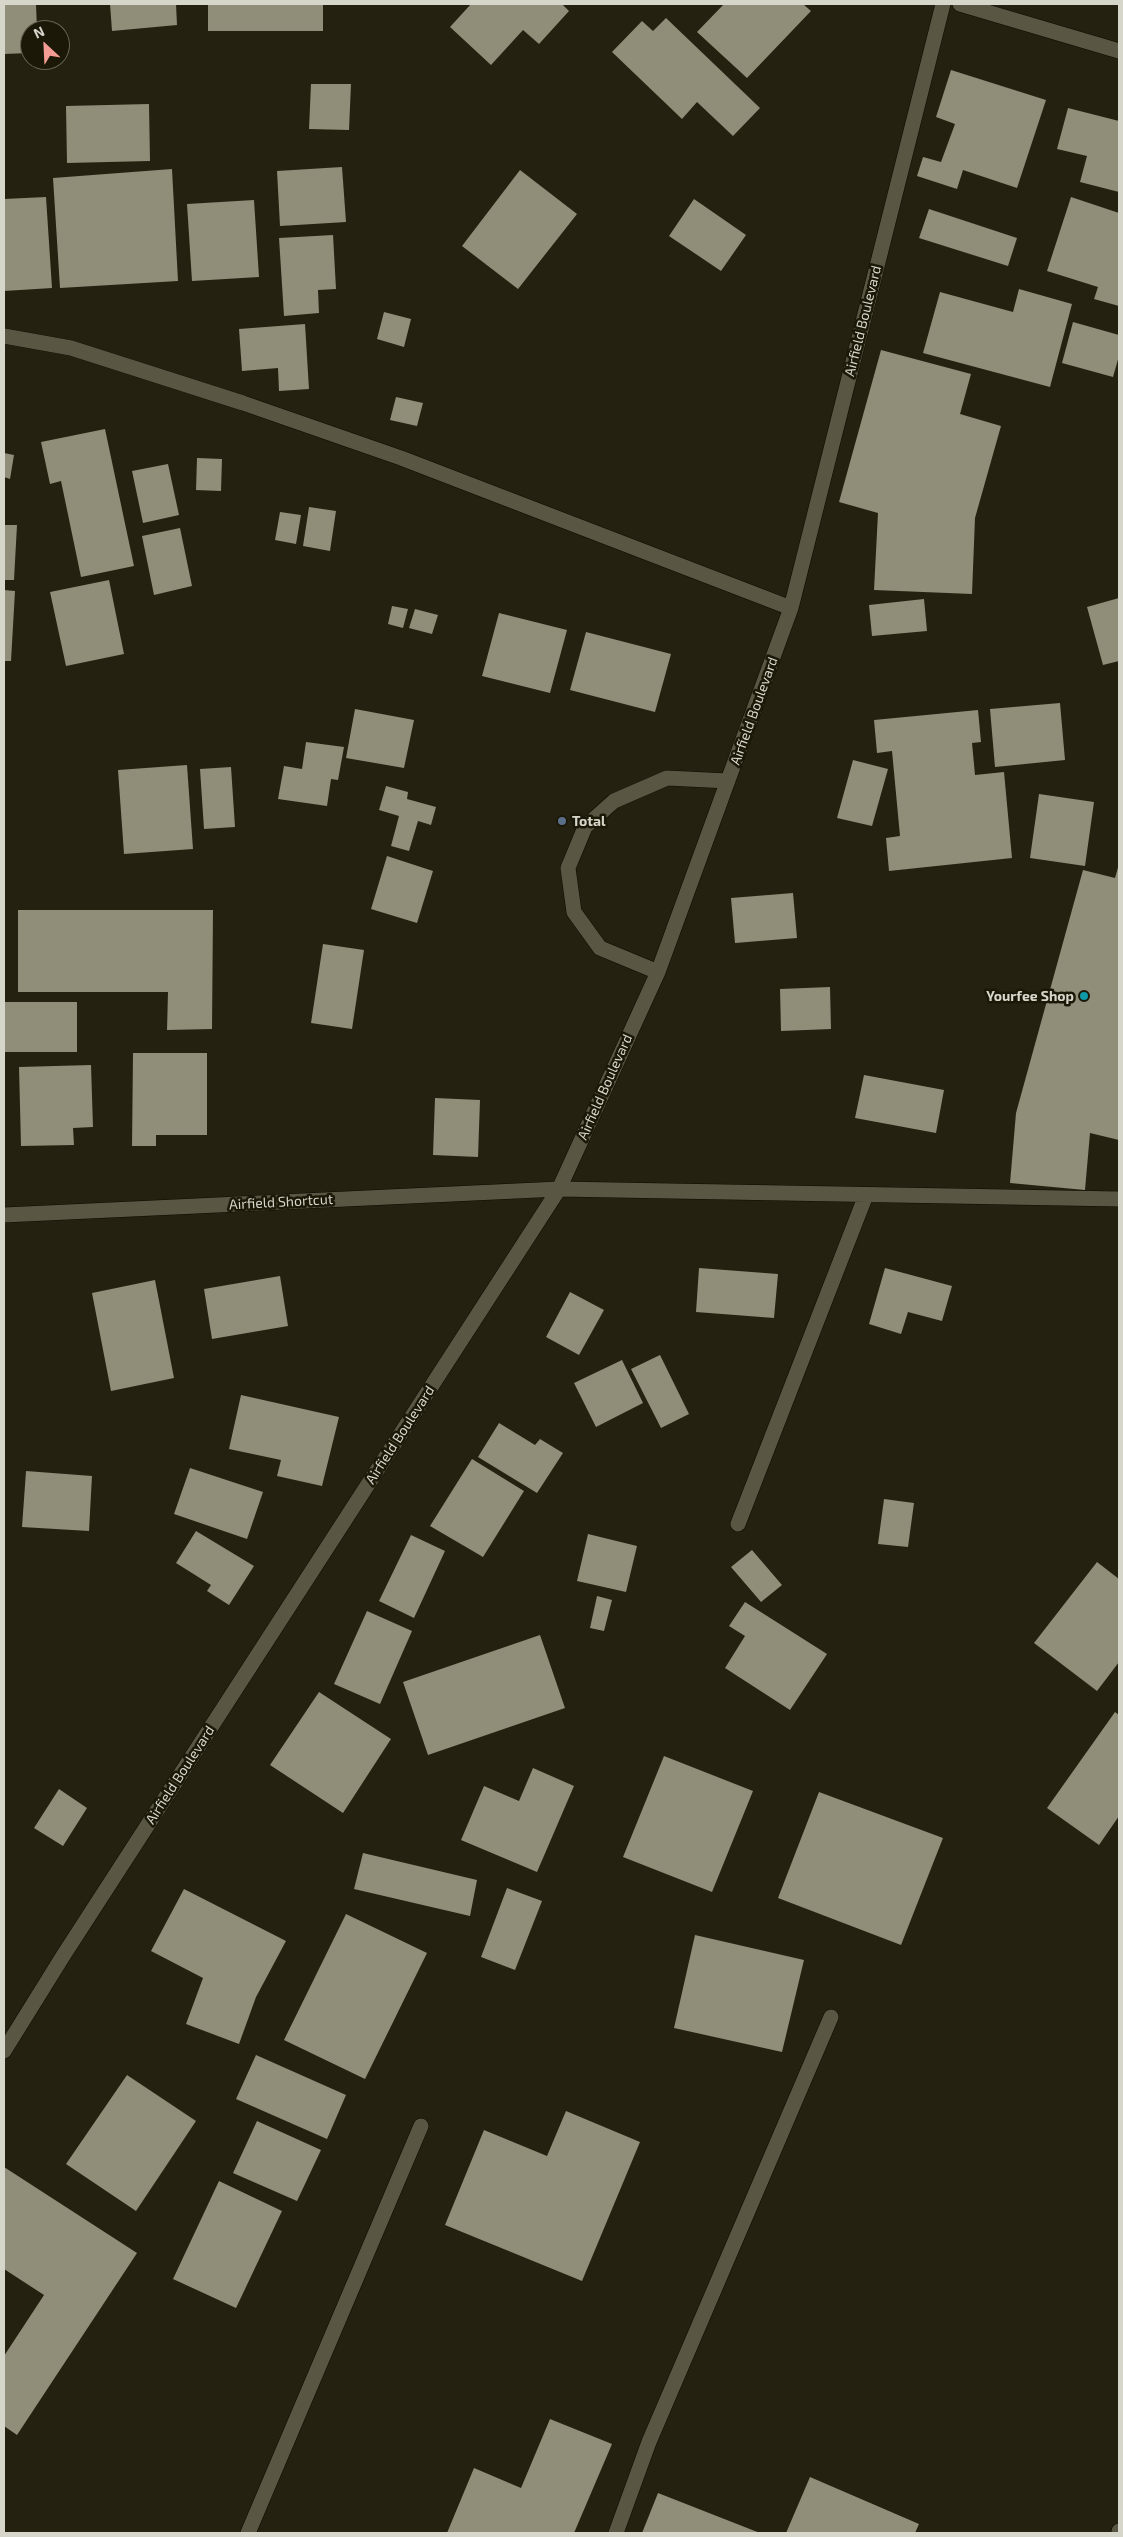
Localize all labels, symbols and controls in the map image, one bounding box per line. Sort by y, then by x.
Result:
north arrow [20,20,70,70]
text: N [31,22,47,42]
street label: Airfield Boulevard [841,264,885,378]
street label: Airfield Boulevard [727,655,781,767]
place label: Total [572,813,606,829]
marker: Total [556,815,568,827]
place label: Yourfee Shop [986,988,1074,1004]
marker: Yourfee Shop [1078,990,1090,1002]
street label: Airfield Boulevard [574,1032,636,1142]
street label: Airfield Shortcut [229,1191,333,1213]
street label: Airfield Boulevard [362,1383,438,1487]
street label: Airfield Boulevard [142,1723,218,1827]

